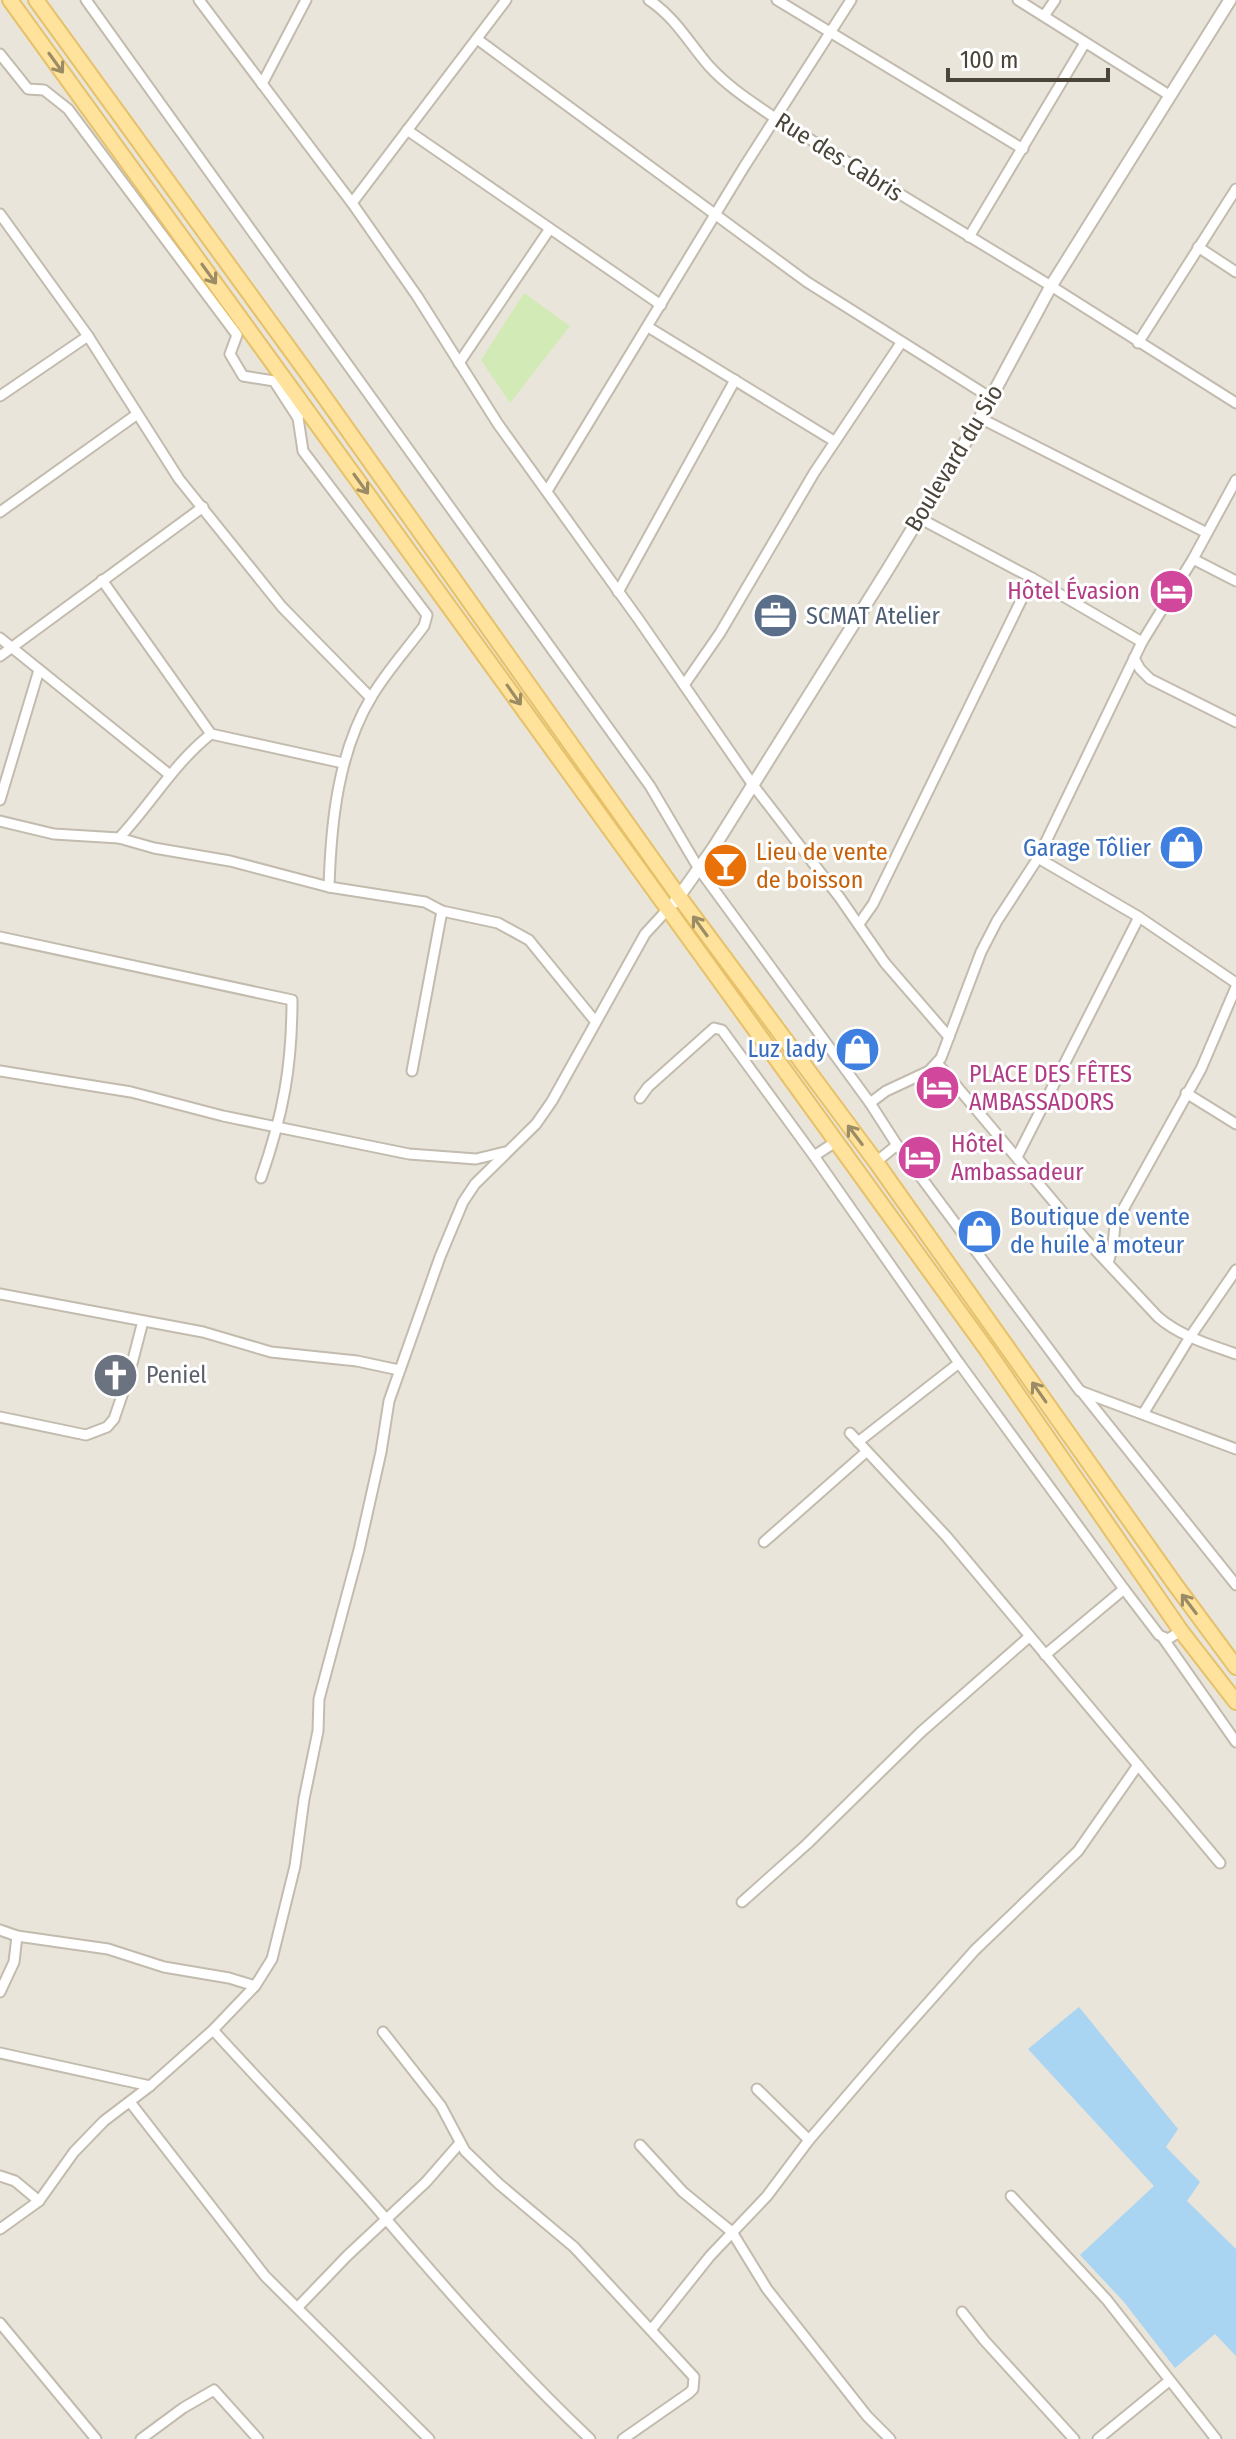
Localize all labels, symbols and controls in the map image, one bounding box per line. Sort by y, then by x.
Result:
scale bar [948,32,1108,82]
text: 100 m [960,46,1018,74]
one-way arrow [47,52,64,73]
street label: Rue des Cabris [770,107,908,207]
one-way arrow [200,262,217,284]
street label: Boulevard du Sio [899,380,1009,536]
one-way arrow [353,473,369,495]
hotel icon: Hôtel Évasion [1147,567,1195,615]
place label: Hôtel Évasion [1007,576,1140,605]
office icon: SCMAT Atelier [751,592,799,640]
place label: SCMAT Atelier [806,602,940,630]
one-way arrow [506,683,522,705]
shop icon: Garage Tôlier [1158,824,1206,872]
place label: Garage Tôlier [1023,834,1152,862]
place label: Lieu de vente de boisson [756,838,888,894]
bar icon: Lieu de vente de boisson [701,842,749,890]
one-way arrow [692,916,709,937]
shop icon: Luz lady [834,1025,882,1073]
place label: Luz lady [748,1035,827,1063]
place label: PLACE DES FÊTES AMBASSADORS [969,1060,1132,1116]
hotel icon: PLACE DES FÊTES AMBASSADORS [914,1064,962,1112]
one-way arrow [847,1125,864,1146]
place label: Hôtel Ambassadeur [951,1130,1084,1186]
hotel icon: Hôtel Ambassadeur [896,1134,944,1182]
place label: Boutique de vente de huile à moteur [1010,1203,1190,1259]
shop icon: Boutique de vente de huile à moteur [955,1207,1003,1255]
church icon: Peniel [91,1351,139,1399]
place label: Peniel [146,1361,207,1389]
one-way arrow [1031,1381,1047,1403]
one-way arrow [1181,1594,1198,1615]

